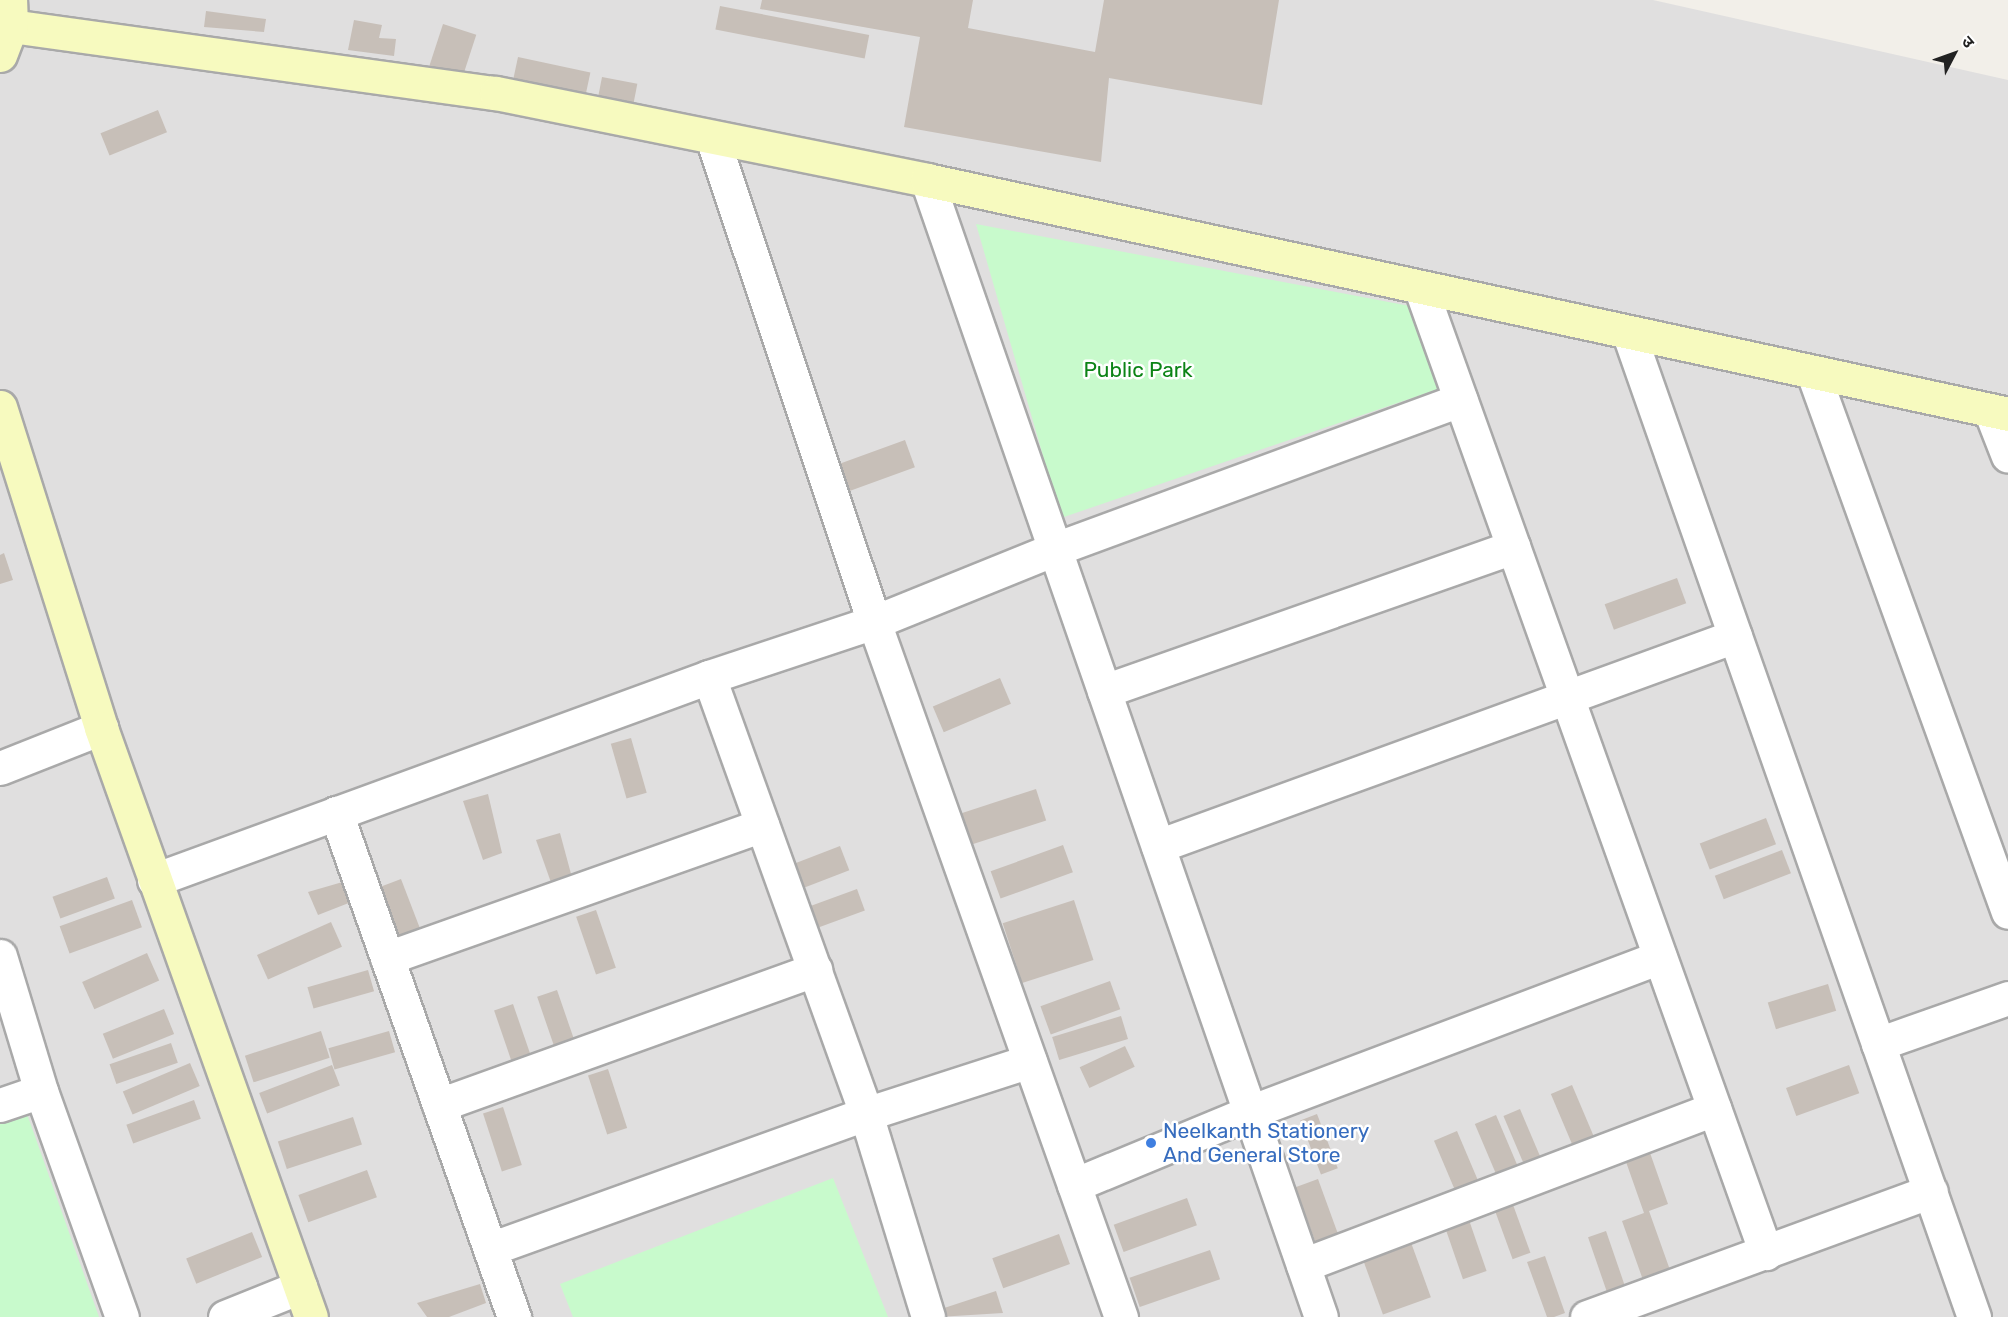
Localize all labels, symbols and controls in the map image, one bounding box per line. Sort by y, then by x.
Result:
north arrow [1924,24,1984,84]
text: उ [1958,32,1978,52]
park label: Public Park [1083,357,1193,383]
place label: Neelkanth Stationery And General Store [1163,1118,1369,1168]
marker: Neelkanth Stationery And General Store [1144,1136,1158,1150]

